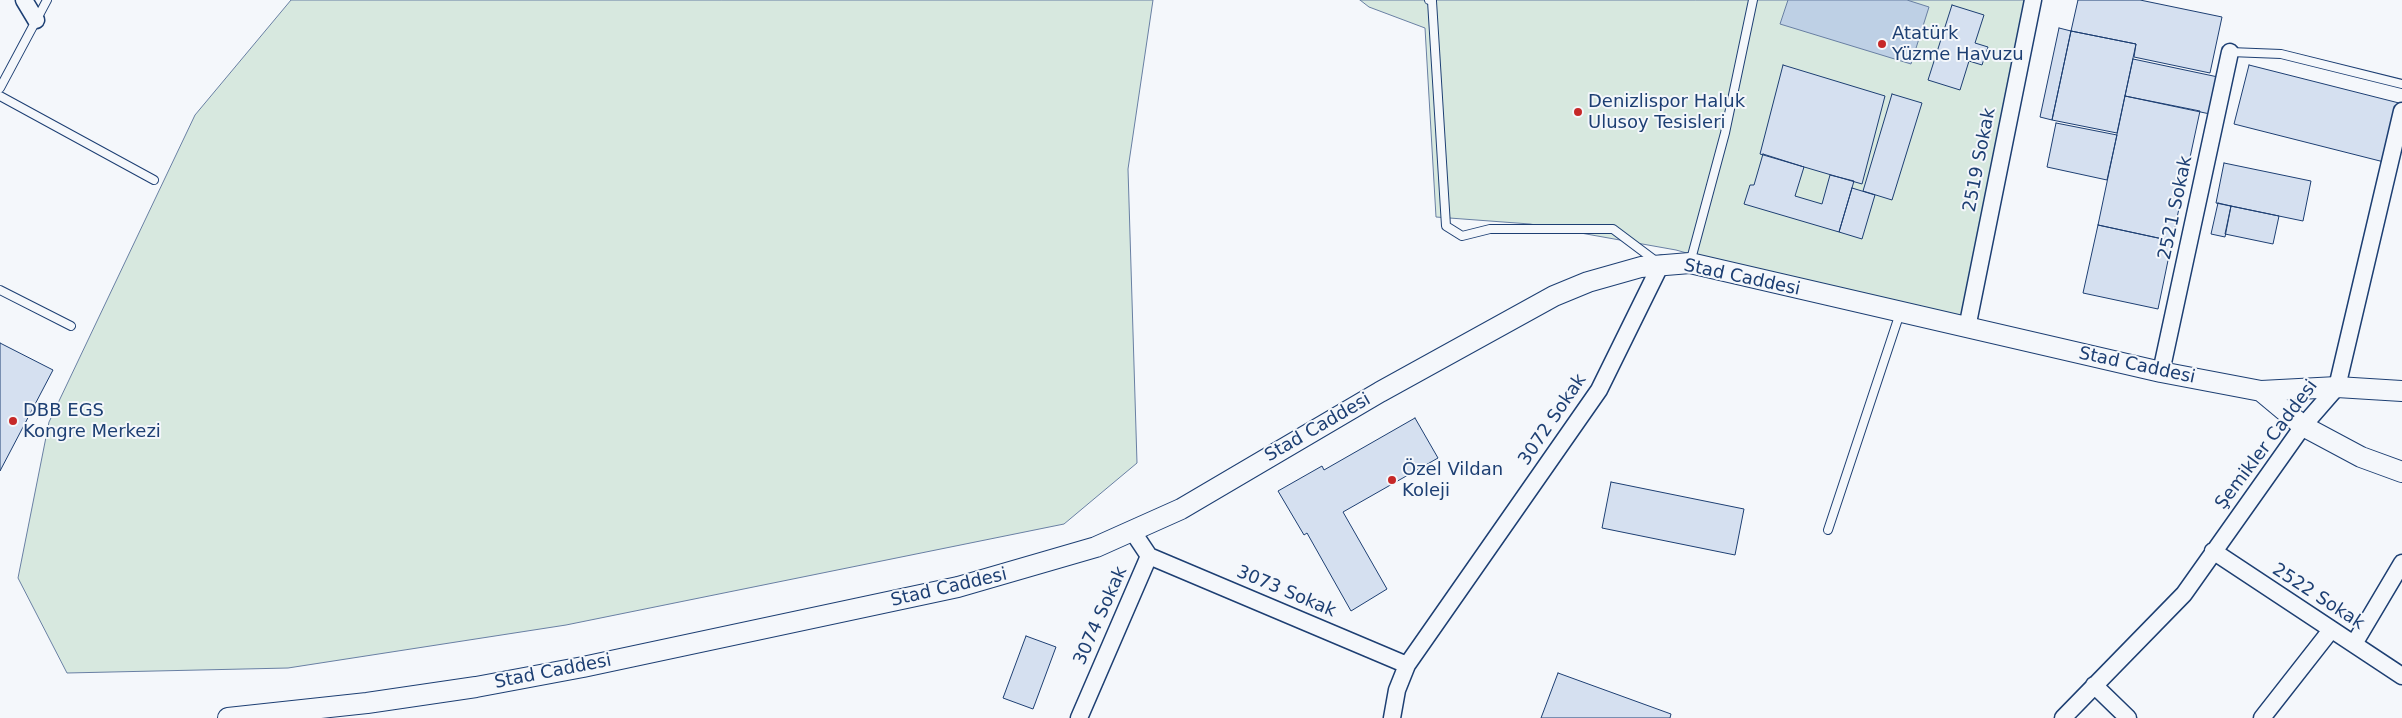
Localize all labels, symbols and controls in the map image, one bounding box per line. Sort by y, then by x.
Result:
place label: Atatürk Yüzme Havuzu [1892,23,2024,66]
marker: Atatürk Yüzme Havuzu [1876,38,1888,50]
place label: Denizlispor Haluk Ulusoy Tesisleri [1588,91,1745,134]
marker: Denizlispor Haluk Ulusoy Tesisleri [1572,106,1584,118]
street label: 2519 Sokak [1959,106,2001,214]
street label: 2521 Sokak [2154,154,2198,262]
street label: Stad Caddesi [1682,255,1802,301]
street label: Stad Caddesi [2077,343,2197,389]
street label: 3072 Sokak [1515,370,1591,470]
street label: Şemikler Caddesi [2211,376,2323,514]
street label: Stad Caddesi [1261,389,1375,467]
place label: DBB EGS Kongre Merkezi [23,400,161,442]
marker: DBB EGS Kongre Merkezi [7,415,19,427]
place label: Özel Vildan Koleji [1402,459,1503,502]
marker: Özel Vildan Koleji [1386,474,1398,486]
street label: 2522 Sokak [2268,559,2368,635]
street label: 3073 Sokak [1233,561,1339,623]
street label: 3074 Sokak [1070,563,1132,669]
street label: Stad Caddesi [889,564,1009,612]
street label: Stad Caddesi [493,650,613,694]

